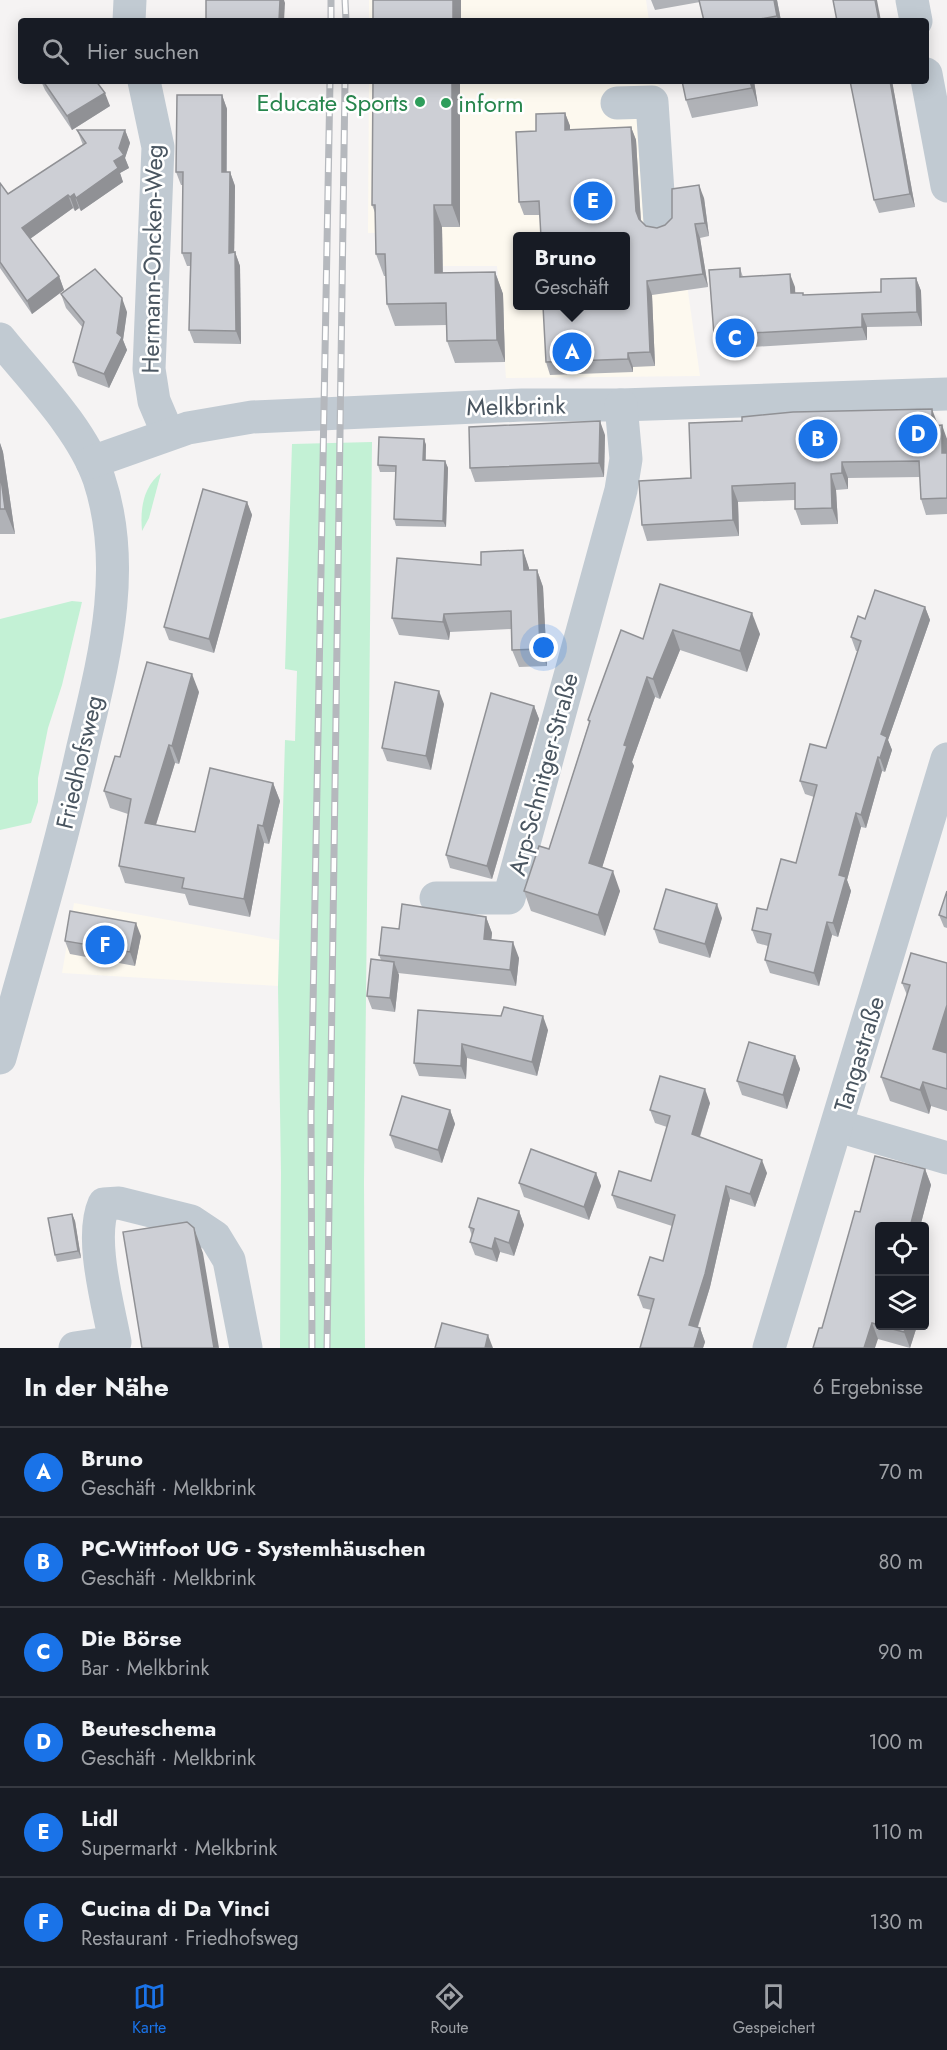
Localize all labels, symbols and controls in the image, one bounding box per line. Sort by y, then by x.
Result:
search box [18,18,929,84]
icon: search [39,35,72,68]
text: Hier suchen [87,35,199,67]
place label: Educate Sports [257,85,408,120]
place label: inform [458,86,524,121]
marker: Educate Sports [413,95,427,109]
marker: inform [439,96,453,110]
street label: Hermann-Oncken-Weg [133,144,171,374]
pin: E [574,178,612,224]
popup [513,232,630,310]
text: Bruno [534,241,596,273]
text: Geschäft [534,273,609,302]
pin: C [716,316,754,360]
pin: A [552,330,592,374]
street label: Melkbrink [466,388,566,424]
pin: D [898,412,938,456]
pin: B [798,416,838,462]
your location [529,633,558,662]
street label: Arp-Schnitger-Straße [499,669,587,879]
street label: Friedhofsweg [47,692,111,832]
pin: F [86,922,124,968]
street label: Tangastraße [825,992,893,1116]
map controls [875,1222,929,1330]
button: locate [875,1222,929,1276]
button: layers [875,1276,929,1330]
text: In der Nähe [24,1368,169,1406]
text: 6 Ergebnisse [813,1373,923,1402]
text: Bruno [81,1442,143,1474]
text: A [36,1458,51,1487]
text: 70 m [879,1458,923,1487]
text: Geschäft · Melkbrink [81,1474,256,1503]
text: PC-Wittfoot UG - Systemhäuschen [81,1532,426,1564]
text: B [37,1548,50,1577]
text: 80 m [878,1548,923,1577]
text: Geschäft · Melkbrink [81,1564,256,1593]
text: Die Börse [81,1622,182,1654]
text: C [36,1638,51,1667]
text: 90 m [878,1638,923,1667]
text: Bar · Melkbrink [81,1654,209,1683]
text: Beuteschema [81,1712,216,1744]
text: D [36,1728,51,1757]
text: 100 m [868,1728,923,1757]
text: Geschäft · Melkbrink [81,1744,256,1773]
text: Lidl [81,1802,118,1834]
text: E [37,1818,50,1847]
text: 110 m [871,1818,923,1847]
text: Supermarkt · Melkbrink [81,1834,277,1863]
text: Cucina di Da Vinci [81,1892,270,1924]
text: F [38,1908,49,1937]
text: 130 m [869,1908,923,1937]
text: Restaurant · Friedhofsweg [81,1924,299,1953]
tab: Karte [132,1980,166,2039]
tab: Route [430,1980,469,2039]
tab: Gespeichert [733,1980,815,2039]

